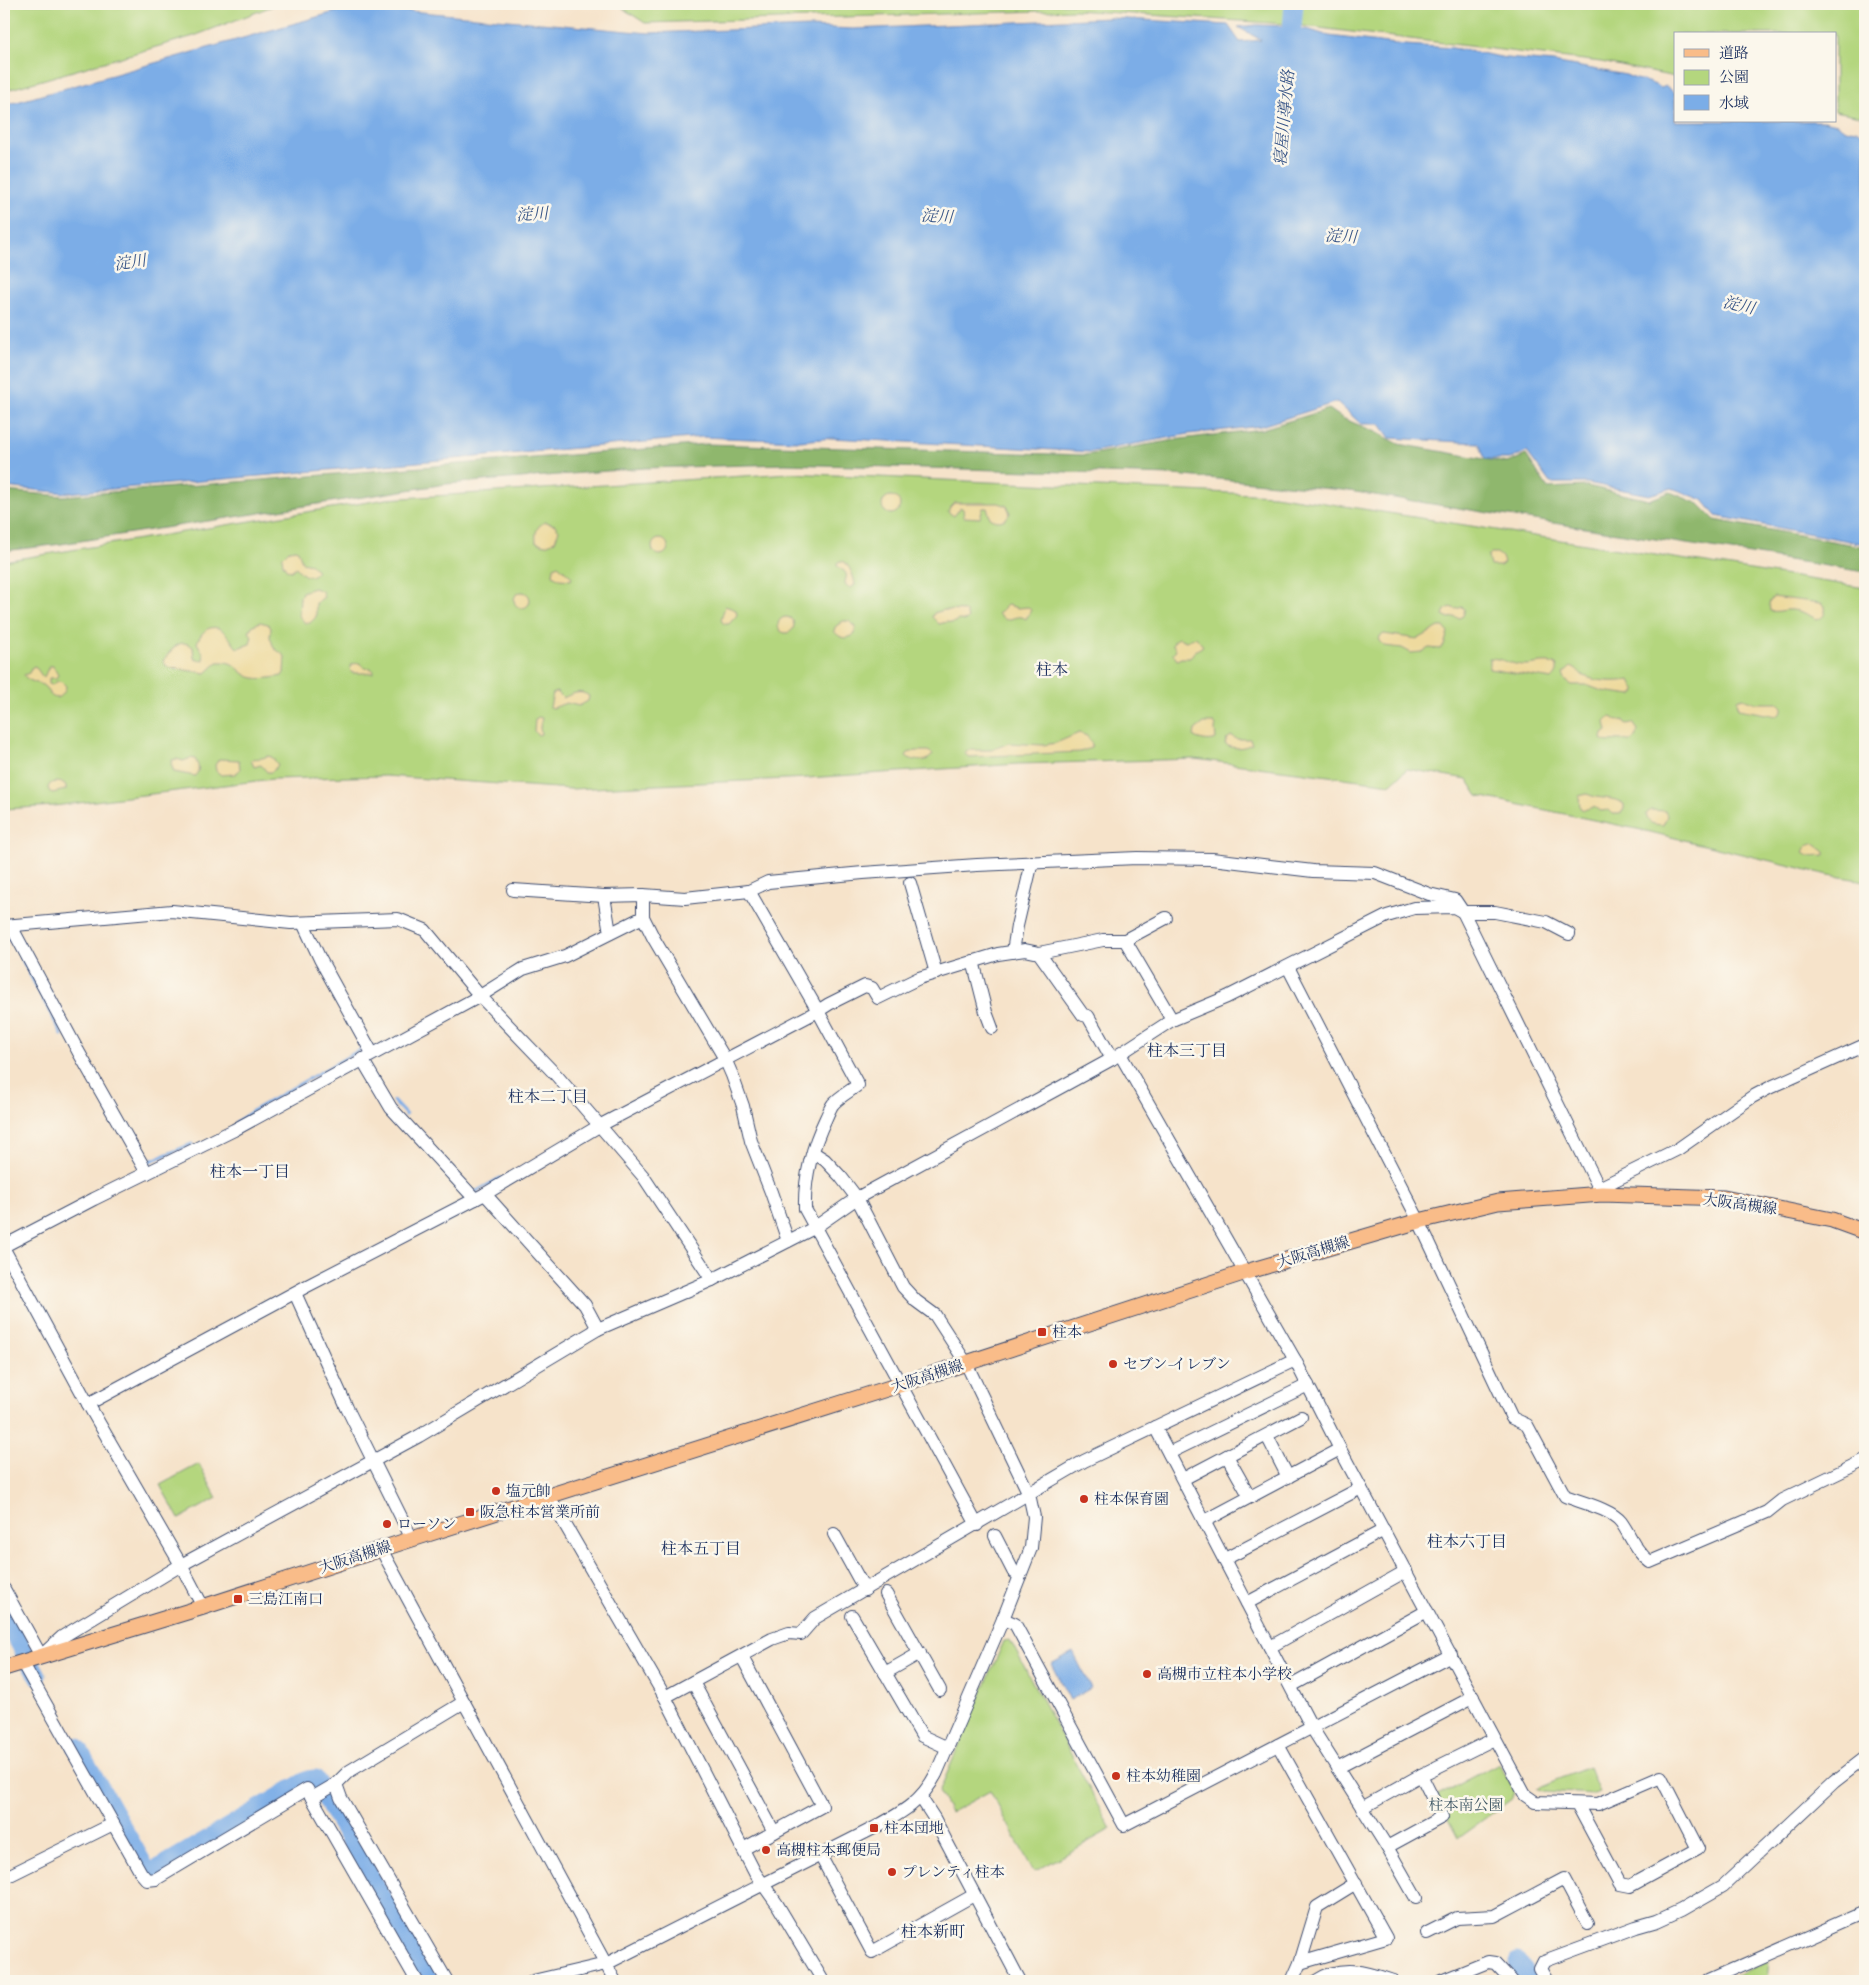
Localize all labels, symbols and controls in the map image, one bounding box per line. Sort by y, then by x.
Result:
legend [1674,32,1836,122]
text: 道路 [1719,44,1749,62]
water label: 寝屋川導水路 [1270,68,1298,167]
text: 公園 [1719,68,1749,86]
text: 水域 [1719,94,1749,112]
water label: 淀川 [515,203,551,225]
water label: 淀川 [921,206,955,226]
water label: 淀川 [1325,226,1359,246]
water label: 淀川 [113,250,149,274]
water label: 淀川 [1721,292,1759,318]
district label: 柱本 [1036,660,1068,679]
district label: 柱本三丁目 [1147,1041,1227,1060]
district label: 柱本二丁目 [508,1087,588,1106]
district label: 柱本一丁目 [210,1162,290,1181]
street label: 大阪高槻線 [1702,1190,1778,1218]
street label: 大阪高槻線 [1274,1232,1352,1272]
place label: 柱本 [1052,1323,1082,1341]
marker: 柱本 [1036,1326,1048,1338]
place label: セブン-イレブン [1123,1355,1231,1373]
street label: 大阪高槻線 [889,1356,965,1396]
marker: セブン-イレブン [1107,1358,1119,1370]
place label: 塩元帥 [506,1482,551,1500]
marker: 塩元帥 [490,1485,502,1497]
place label: 柱本保育園 [1094,1490,1169,1508]
marker: 柱本保育園 [1078,1493,1090,1505]
place label: 阪急柱本営業所前 [480,1503,600,1521]
marker: 阪急柱本営業所前 [464,1506,476,1518]
place label: ローソン [397,1515,456,1533]
marker: ローソン [381,1518,393,1530]
district label: 柱本六丁目 [1427,1532,1507,1551]
street label: 大阪高槻線 [317,1537,393,1577]
district label: 柱本五丁目 [661,1539,741,1558]
place label: 三島江南口 [248,1590,323,1608]
marker: 三島江南口 [232,1593,244,1605]
place label: 高槻市立柱本小学校 [1157,1665,1292,1683]
marker: 高槻市立柱本小学校 [1141,1668,1153,1680]
place label: 柱本幼稚園 [1126,1767,1201,1785]
marker: 柱本幼稚園 [1110,1770,1122,1782]
park label: 柱本南公園 [1428,1796,1504,1814]
place label: 柱本団地 [884,1819,944,1837]
marker: 柱本団地 [868,1822,880,1834]
place label: 高槻柱本郵便局 [776,1841,881,1859]
marker: 高槻柱本郵便局 [760,1844,772,1856]
place label: プレンティ柱本 [902,1863,1005,1881]
marker: プレンティ柱本 [886,1866,898,1878]
district label: 柱本新町 [901,1922,965,1941]

